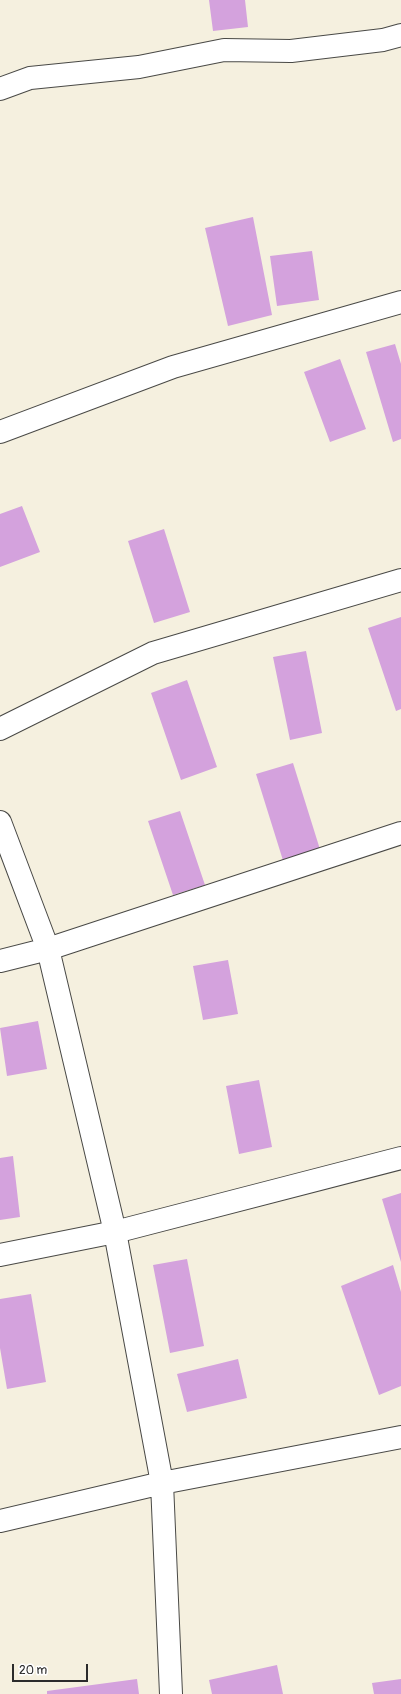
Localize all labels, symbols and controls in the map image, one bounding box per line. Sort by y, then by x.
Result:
scale bar [14,1656,90,1682]
text: 20 m [19,1663,47,1678]

